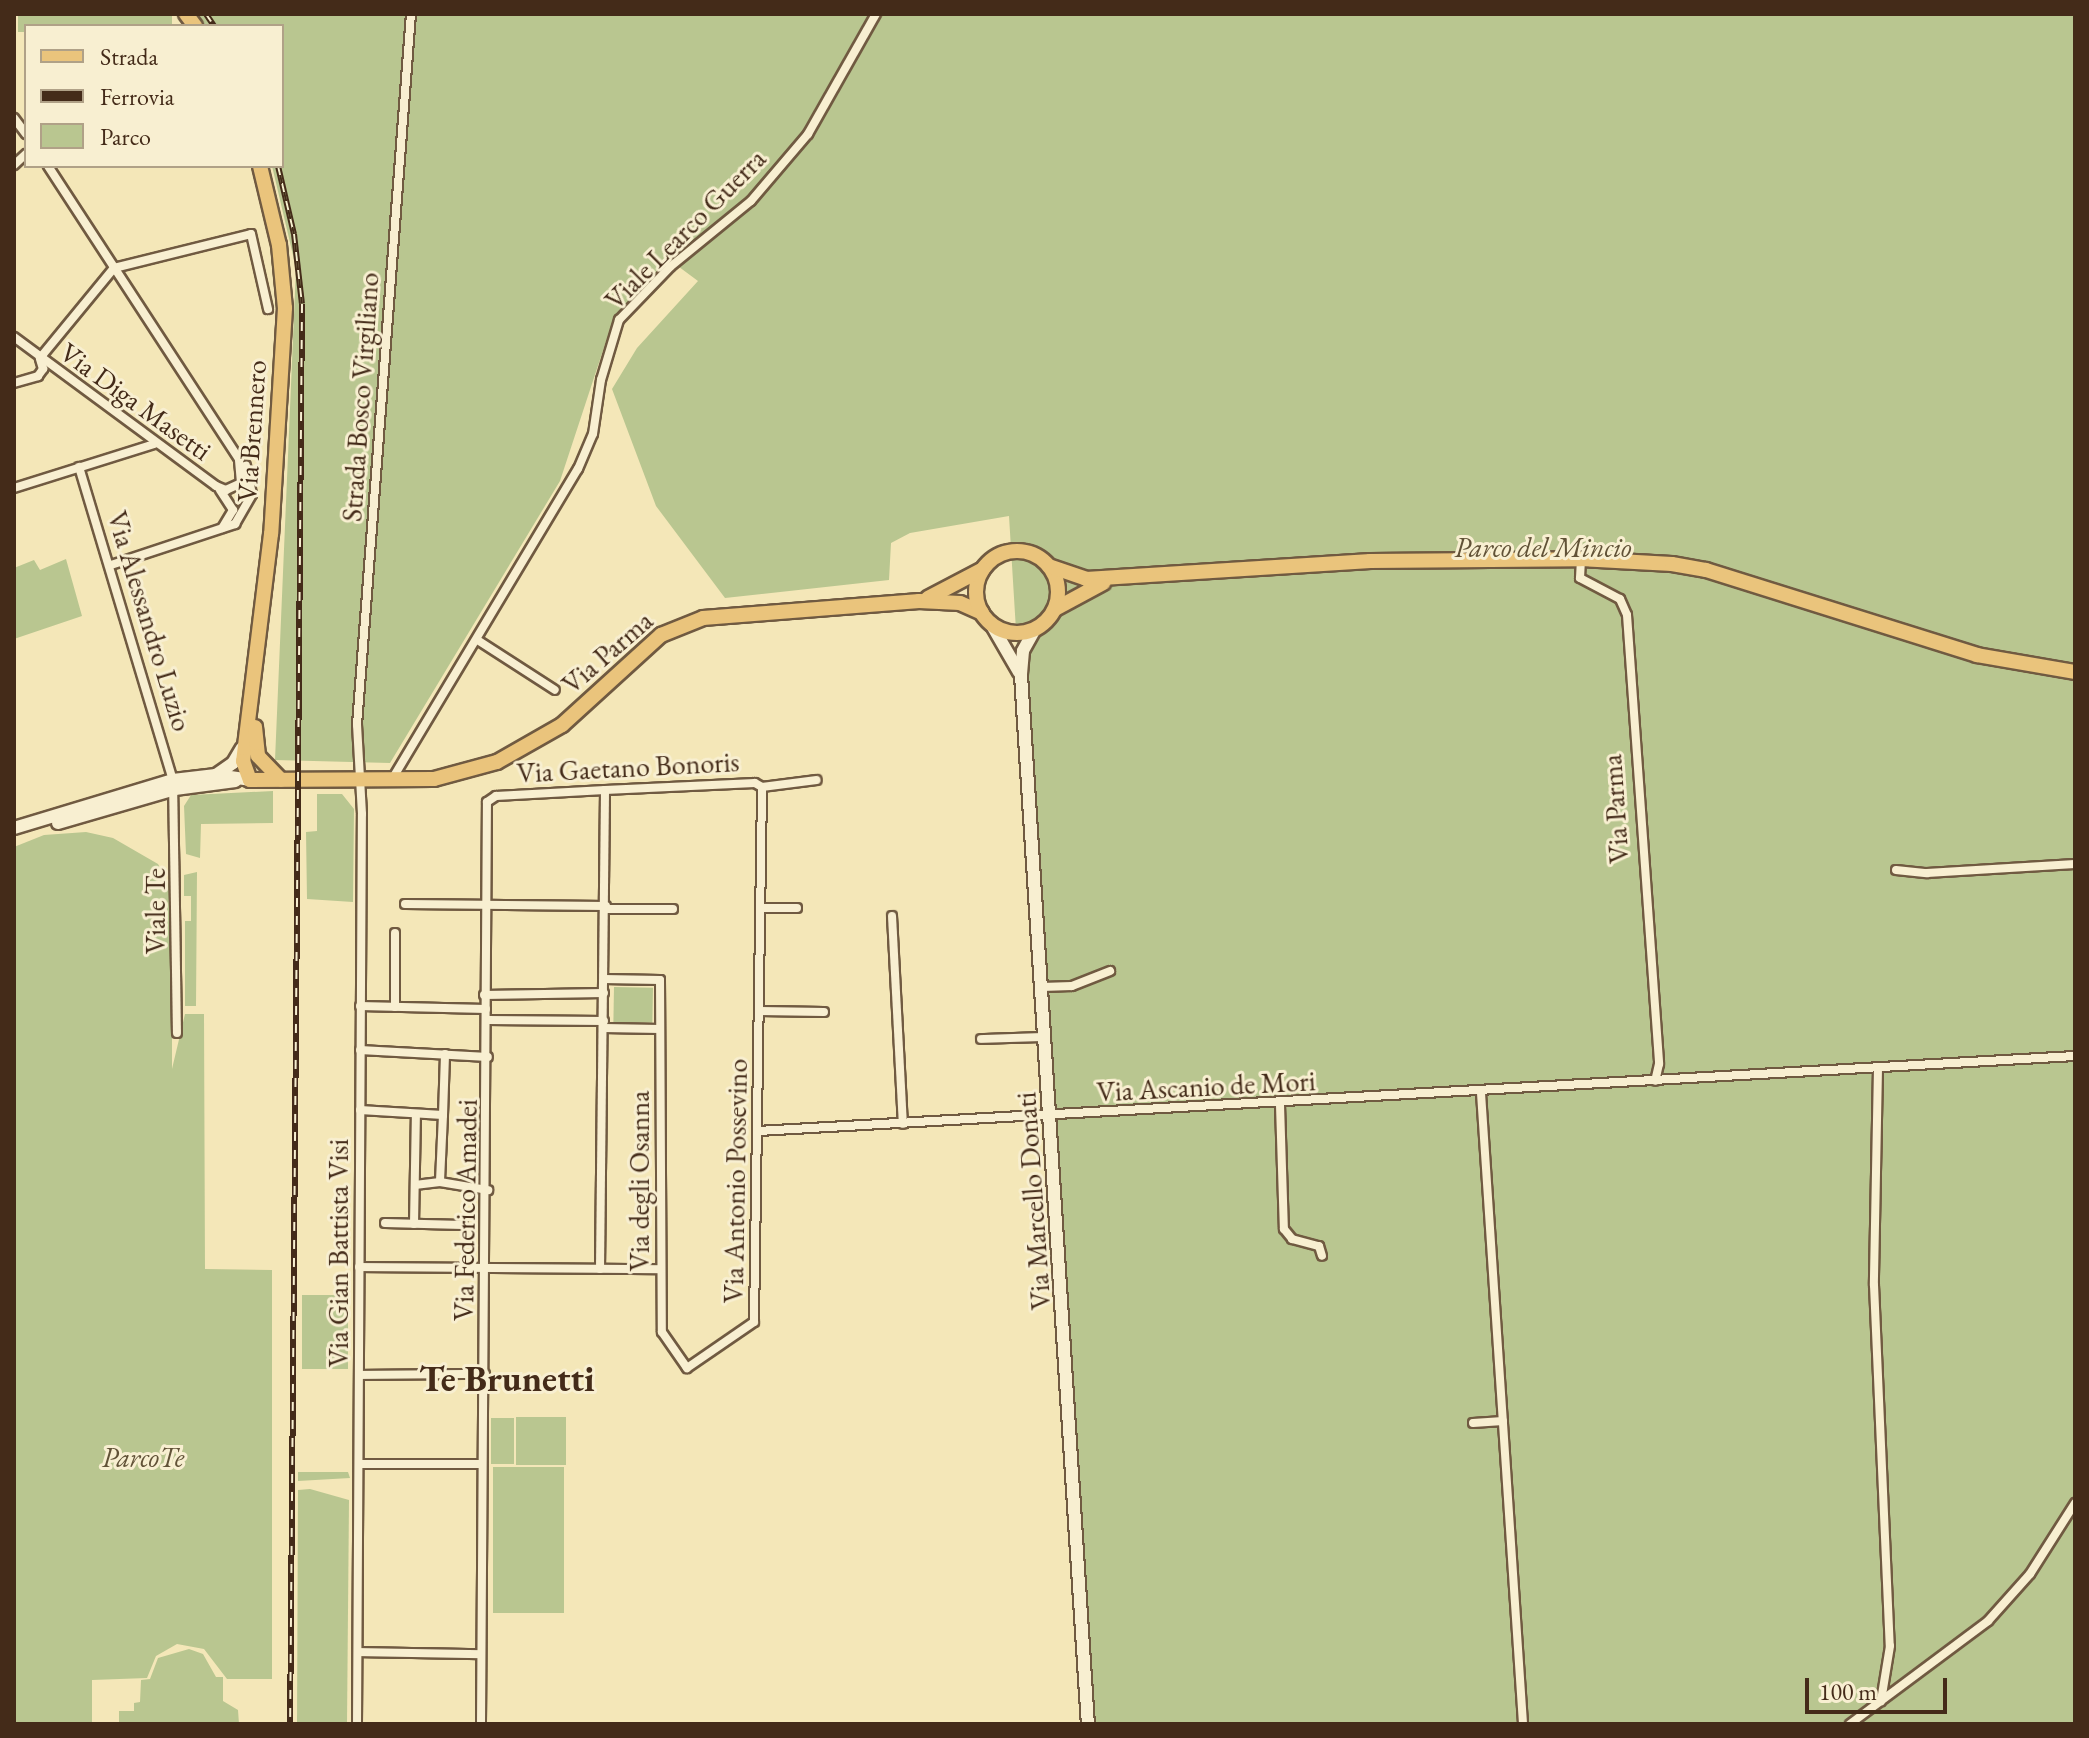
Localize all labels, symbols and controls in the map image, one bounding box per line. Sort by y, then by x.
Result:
legend [24,24,284,168]
text: Strada [100,41,158,72]
text: Ferrovia [100,81,174,112]
text: Parco [100,121,151,152]
street label: Viale Learco Guerra [598,142,772,316]
street label: Strada Bosco Virgiliano [335,271,385,523]
street label: Via Diga Masetti [54,335,218,467]
street label: Via Brennero [229,359,273,503]
street label: Via Alessandro Luzio [101,507,199,735]
park label: Parco del Mincio [1454,530,1632,564]
street label: Via Parma [555,603,659,701]
street label: Via Gaetano Bonoris [516,744,740,790]
street label: Via Parma [1594,753,1636,865]
street label: Viale Te [138,868,172,954]
street label: Via Antonio Possevino [716,1058,754,1304]
street label: Via Ascanio de Mori [1096,1063,1316,1109]
street label: Via degli Osanna [622,1091,656,1271]
street label: Via Marcello Donati [1009,1091,1057,1311]
street label: Via Federico Amadei [446,1099,484,1321]
street label: Via Gian Battista Visi [321,1139,355,1367]
district label: Te Brunetti [419,1357,595,1401]
park label: ParcoTe [102,1440,184,1474]
scale bar [1809,1662,1951,1712]
text: 100 m [1819,1676,1877,1707]

